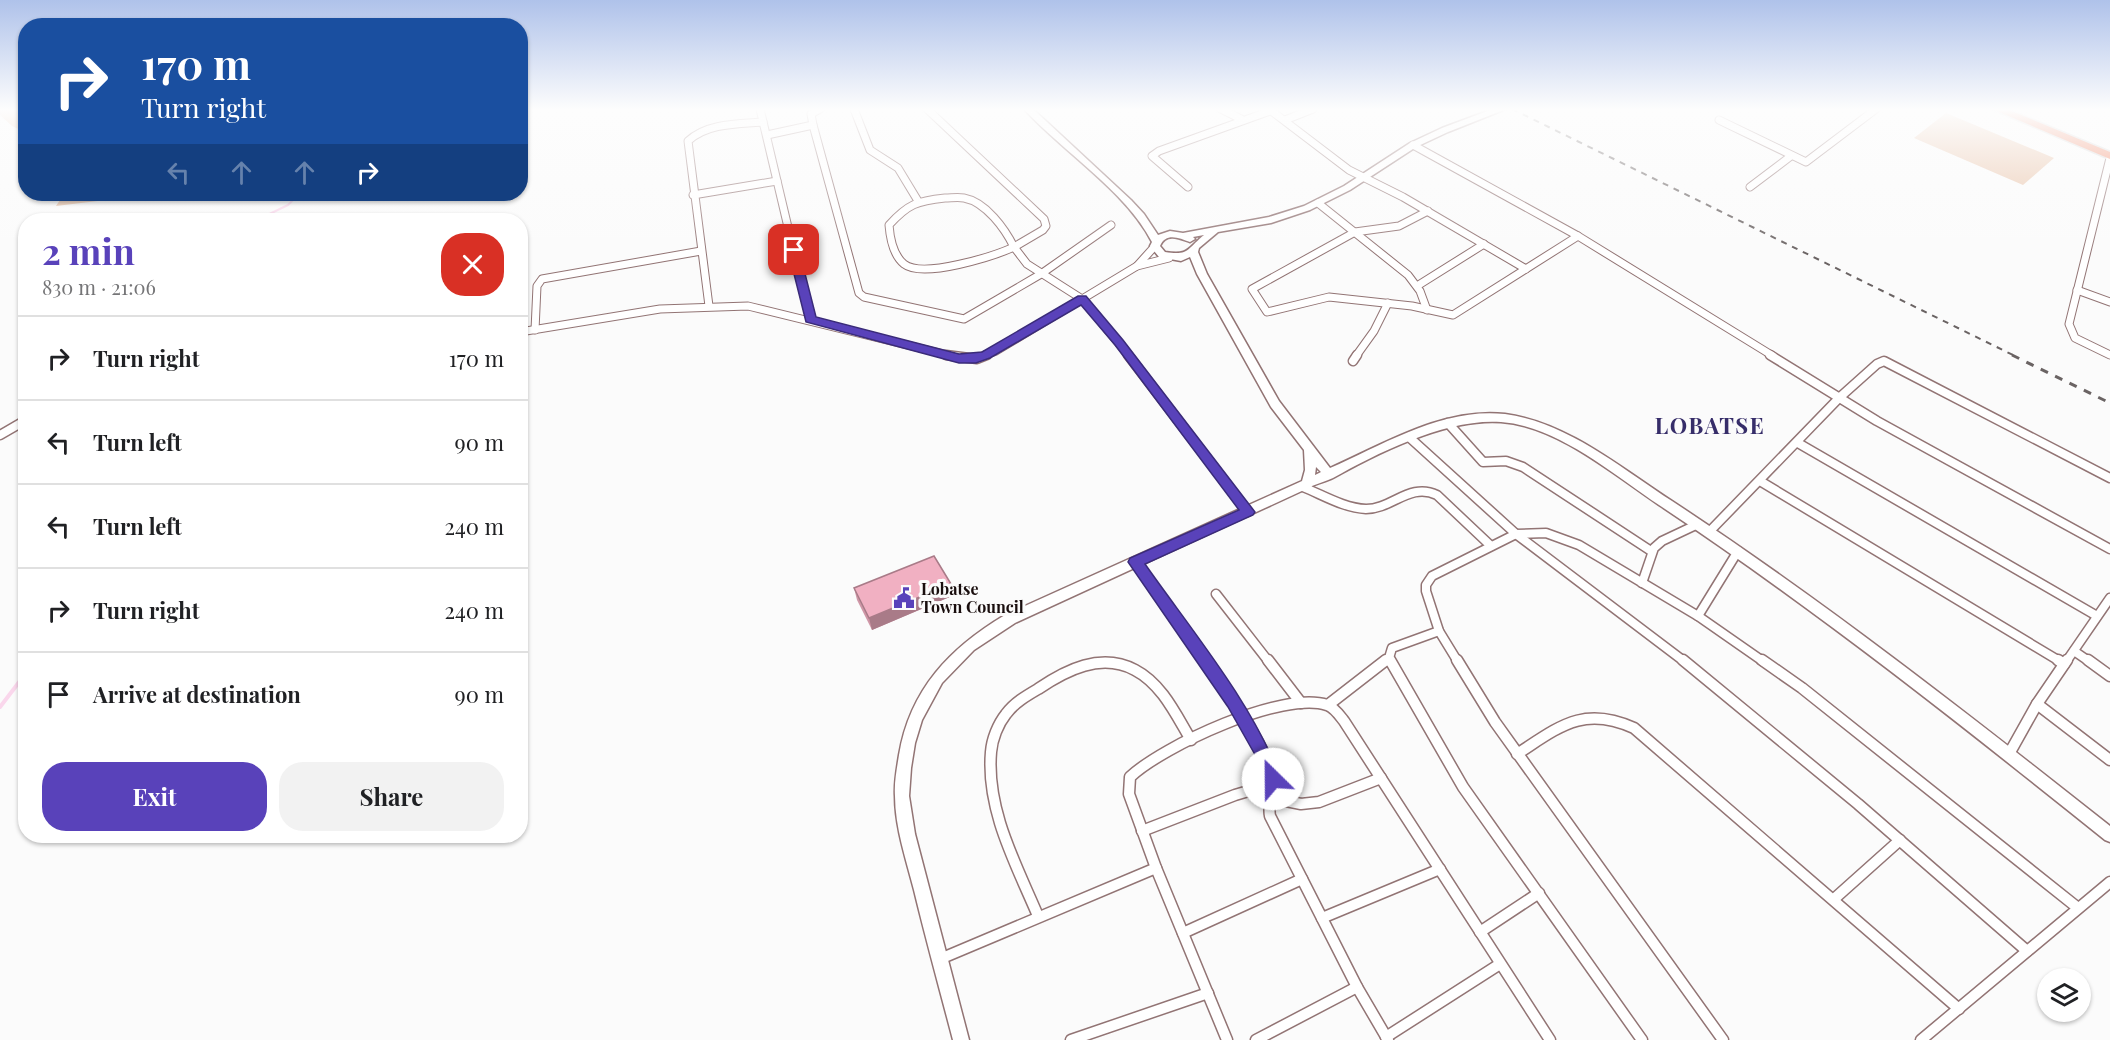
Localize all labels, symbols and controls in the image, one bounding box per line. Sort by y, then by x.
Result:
text: 170 m [141,35,251,91]
icon: right [42,42,120,120]
text: Turn right [141,89,266,125]
icon: left [162,156,195,189]
icon: ahead [225,156,258,189]
icon: ahead [288,156,321,189]
icon: right [351,156,384,189]
pin [768,224,819,275]
text: 2 min [42,226,135,274]
button: close [441,233,504,296]
icon: arrive [777,233,810,266]
text: 830 m · 21:06 [42,273,156,300]
icon: right [42,342,75,375]
text: Turn right [93,343,199,373]
text: 170 m [449,343,504,373]
district label: LOBATSE [1655,410,1765,440]
icon: left [42,426,75,459]
text: Turn left [93,427,182,457]
text: 90 m [455,427,504,457]
icon: left [42,510,75,543]
text: Turn left [93,511,182,541]
text: 240 m [444,511,504,541]
place label: Lobatse Town Council [921,578,1024,617]
public building icon: Lobatse Town Council [892,586,916,610]
icon: right [42,594,75,627]
text: Turn right [93,595,199,625]
text: 240 m [444,595,504,625]
icon: arrive [42,678,75,711]
text: Arrive at destination [93,679,301,709]
text: 90 m [455,679,504,709]
position arrow [1241,747,1305,811]
button: Exit [42,762,267,831]
button: Share [279,762,504,831]
map controls [2037,968,2091,1022]
button: layers [2037,968,2091,1022]

